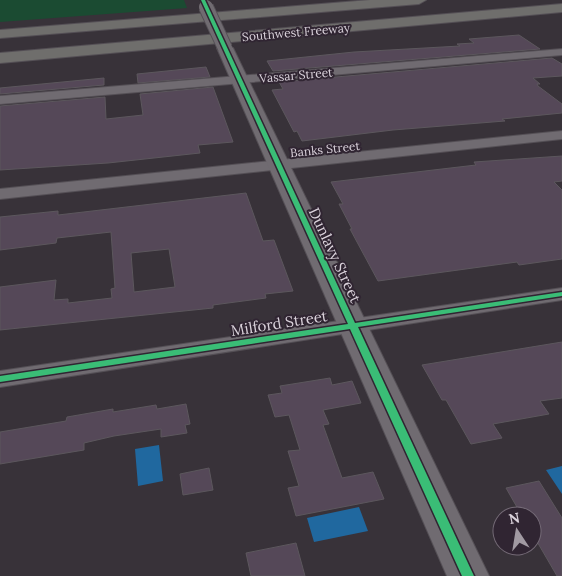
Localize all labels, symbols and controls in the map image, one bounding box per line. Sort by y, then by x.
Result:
street label: Southwest Freeway [241,20,351,44]
street label: Vassar Street [258,64,334,86]
street label: Banks Street [289,138,361,160]
street label: Dunlavy Street [305,204,365,306]
street label: Milford Street [229,306,329,340]
north arrow [492,506,542,556]
text: N [507,508,522,528]

